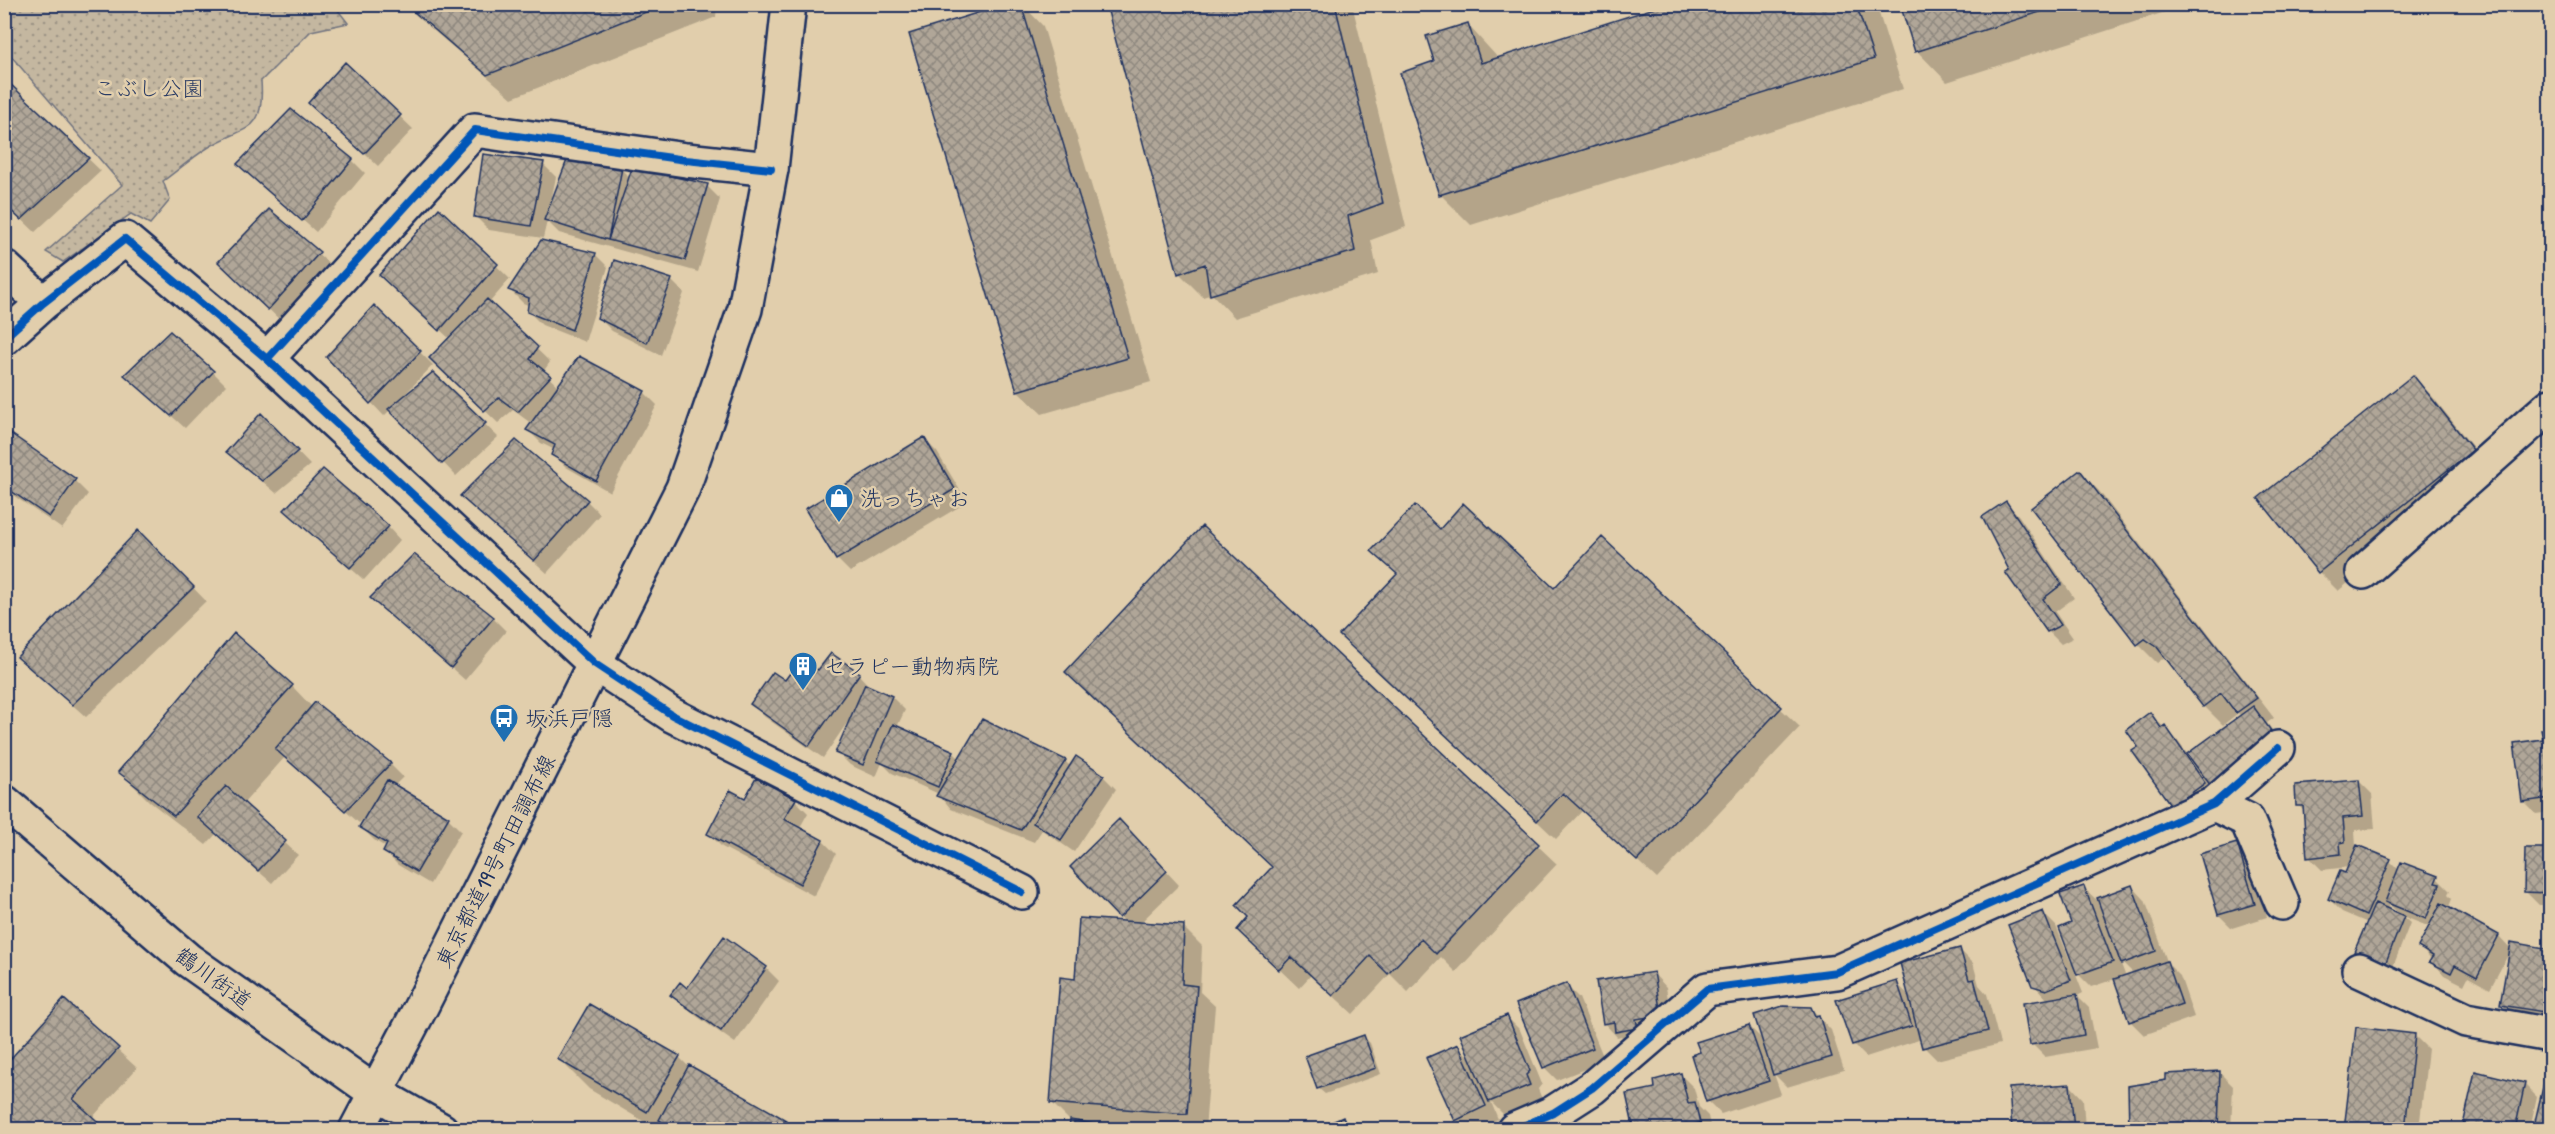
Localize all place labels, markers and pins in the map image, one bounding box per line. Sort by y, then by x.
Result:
shop icon: 洗っちゃお [823,482,855,524]
place label: 洗っちゃお [860,483,970,513]
building icon: セラピー動物病院 [787,650,819,692]
place label: セラピー動物病院 [824,651,999,681]
bus stop icon: 坂浜戸隠 [488,702,520,744]
place label: 坂浜戸隠 [525,703,613,733]

